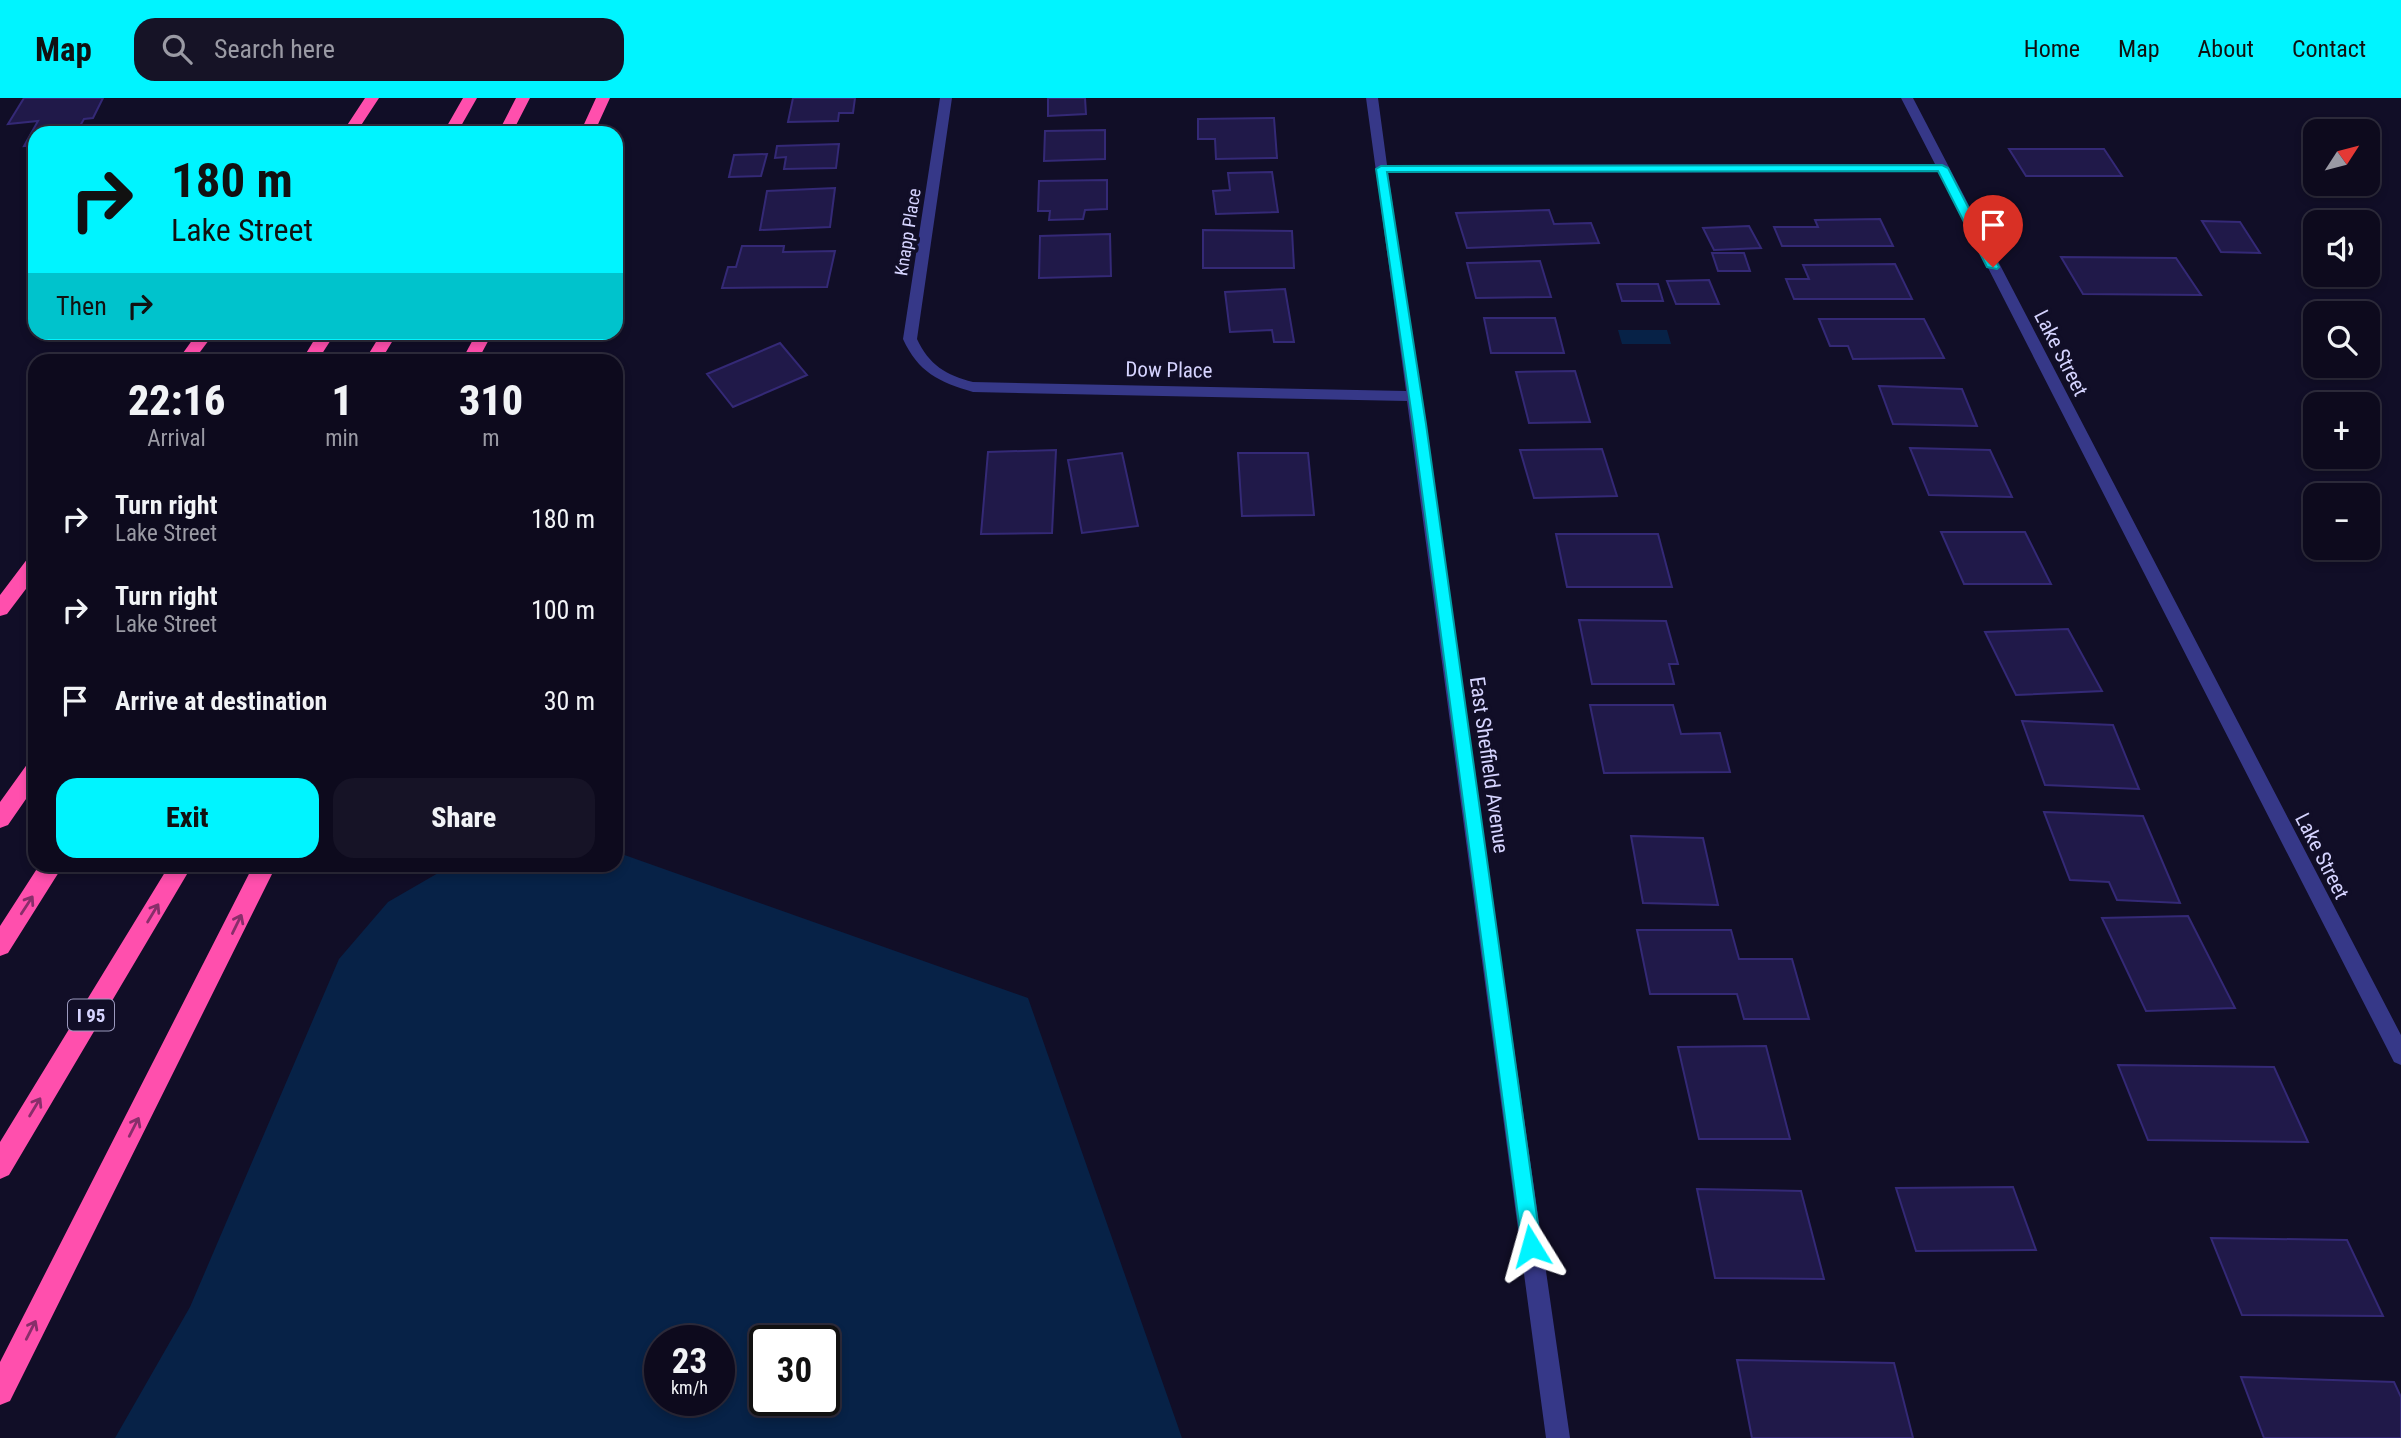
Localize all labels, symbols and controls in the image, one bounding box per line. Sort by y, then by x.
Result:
search box [134,18,624,81]
text: Map [35,30,92,69]
icon: search [158,30,196,68]
text: Search here [214,34,335,64]
text: Home [2024,35,2080,63]
text: Map [2118,35,2160,63]
text: About [2198,35,2254,63]
text: Contact [2292,35,2366,63]
north arrow [2303,119,2380,196]
map controls [2303,119,2380,560]
text: 180 m [171,152,293,209]
icon: right [56,154,147,245]
street label: Knapp Place [890,187,925,277]
pin [1963,195,2023,267]
icon: arrive [1974,206,2012,244]
button: sound [2303,210,2380,287]
text: Lake Street [171,211,313,249]
icon: right [121,287,159,325]
text: Then [56,291,107,321]
button: search [2303,301,2380,378]
street label: Lake Street [2029,306,2093,400]
street label: Dow Place [1125,357,1213,383]
text: 22:16 [128,376,225,425]
text: 1 [331,376,353,425]
text: 310 [459,376,523,425]
button: + [2303,392,2380,469]
text: Arrival [147,425,206,452]
text: min [325,425,359,452]
text: m [482,425,500,452]
button: − [2303,483,2380,560]
text: Turn right [115,490,217,520]
icon: right [56,500,94,538]
text: 180 m [531,504,595,534]
text: Lake Street [115,520,217,547]
text: Turn right [115,581,217,611]
icon: right [56,591,94,629]
text: 100 m [531,595,595,625]
text: Lake Street [115,611,217,638]
street label: East Sheffield Avenue [1465,675,1513,855]
icon: arrive [56,682,94,720]
text: Arrive at destination [115,686,327,716]
text: 30 m [544,686,595,716]
button: Exit [56,778,319,858]
button: Share [333,778,595,858]
street label: Lake Street [2290,809,2354,903]
one-way arrow [19,896,34,915]
one-way arrow [146,903,160,923]
one-way arrow [230,914,244,935]
road number: I 95 [68,1000,114,1030]
one-way arrow [29,1098,43,1118]
one-way arrow [127,1117,141,1138]
position arrow [1494,1209,1568,1283]
one-way arrow [24,1320,38,1341]
speed limit sign: 30 [749,1325,840,1416]
text: 23 [672,1341,707,1382]
text: km/h [671,1377,708,1398]

